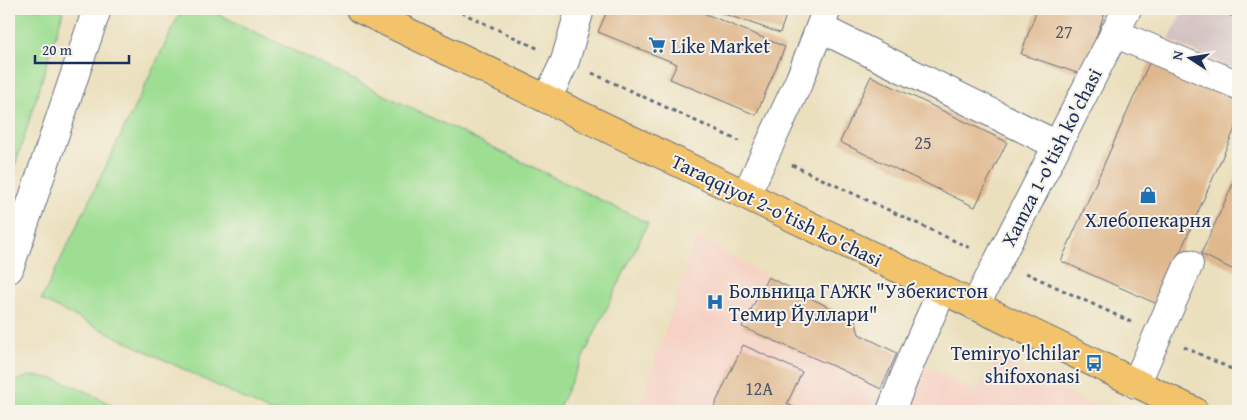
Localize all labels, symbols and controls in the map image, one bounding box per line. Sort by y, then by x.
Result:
house number: 27 [1055,18,1073,45]
place label: Like Market [671,31,770,60]
scale bar [35,32,129,64]
north arrow [1164,32,1214,82]
supermarket icon: Like Market [647,35,667,55]
text: 20 m [42,39,73,60]
text: N [1167,48,1188,62]
street label: Xamza 1-o'tish ko'chasi [993,62,1109,251]
house number: 25 [914,129,932,156]
street label: Taraqqiyot 2-o'tish ko'chasi [667,146,888,274]
shop icon: Хлебопекарня [1138,185,1158,205]
place label: Хлебопекарня [1085,205,1211,234]
place label: Больница ГАЖК "Узбекистон Темир Йуллари" [729,276,988,328]
hospital icon: Больница ГАЖК "Узбекистон Темир Йуллари" [705,292,725,312]
place label: Temiryo'lchilar shifoxonasi [951,338,1080,390]
bus stop icon: Temiryo'lchilar shifoxonasi [1084,353,1104,373]
house number: 12А [745,375,773,402]

